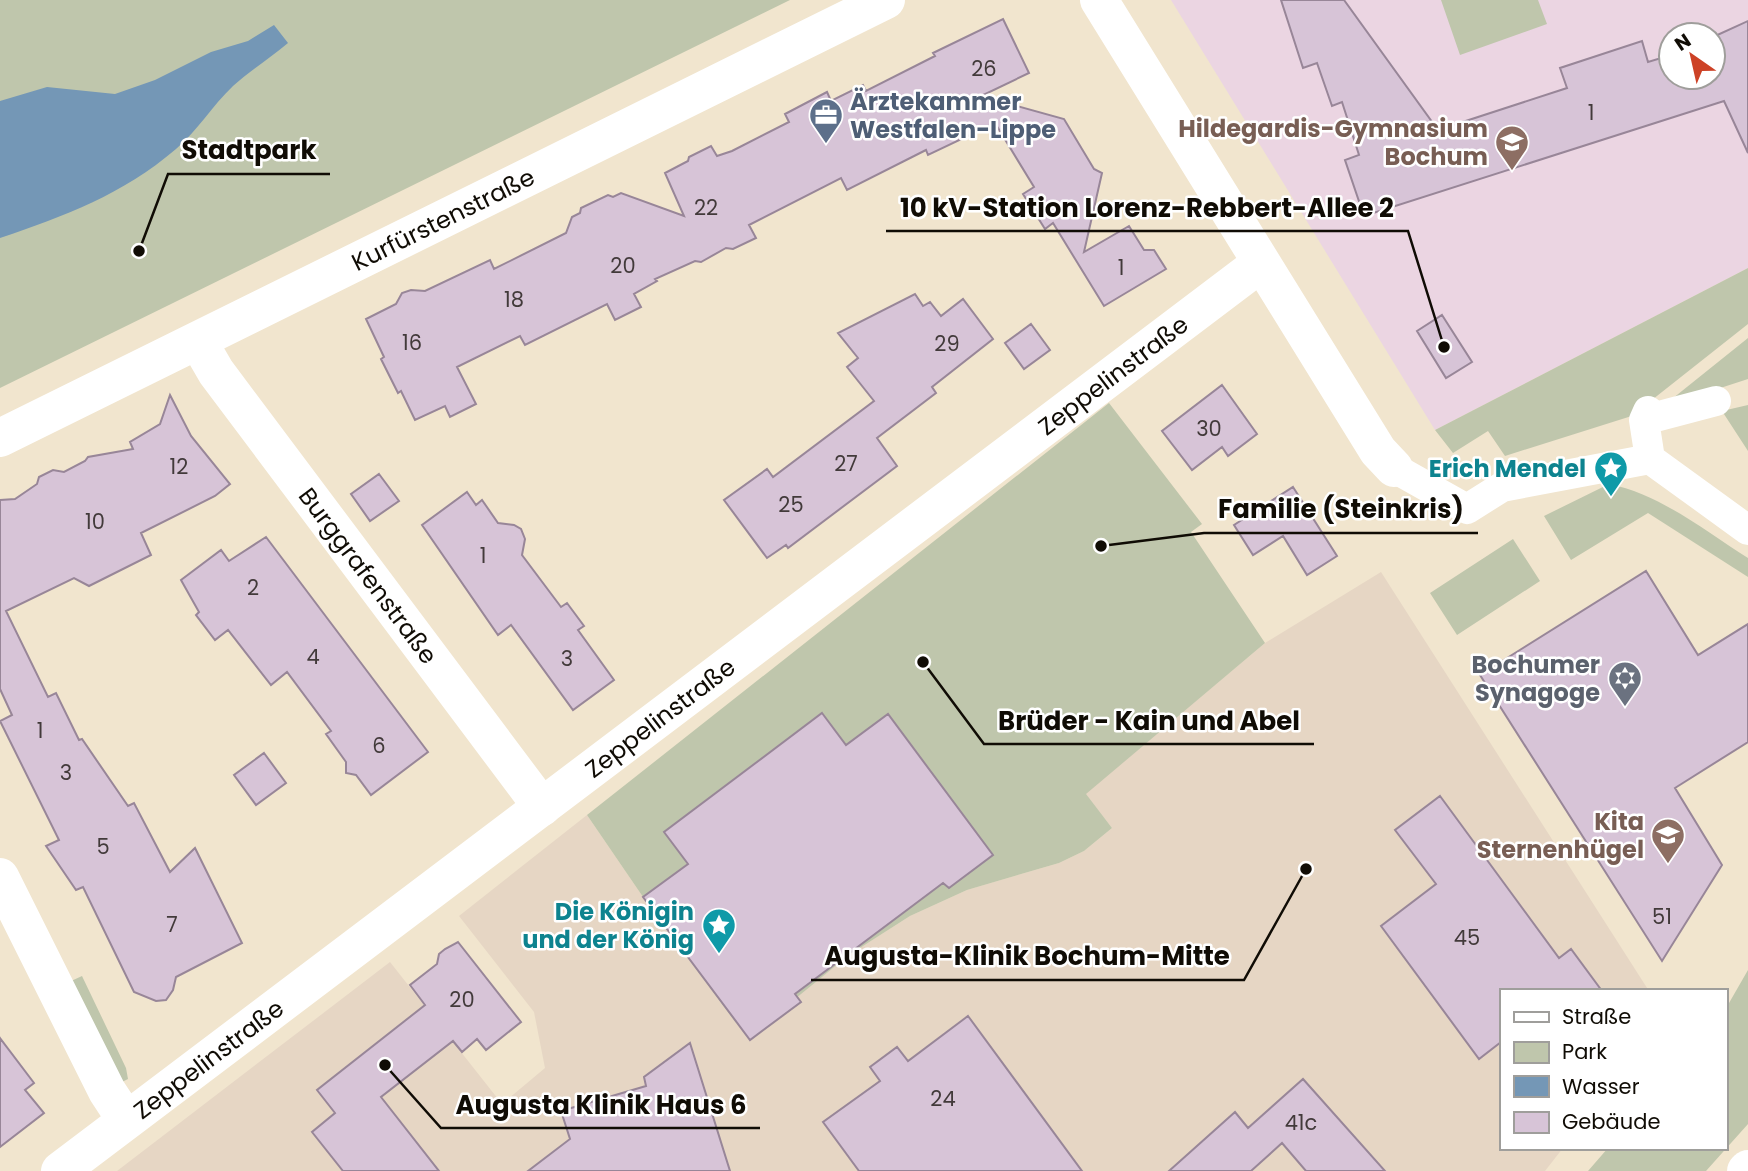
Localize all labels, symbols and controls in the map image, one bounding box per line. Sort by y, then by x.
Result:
north arrow [1657,21,1727,91]
text: N [1669,27,1696,58]
house number: 26 [971,54,997,83]
place label: Ärztekammer Westfalen-Lippe [850,85,1056,146]
office icon: Ärztekammer Westfalen-Lippe [807,96,845,145]
house number: 1 [1588,98,1594,127]
place label: Hildegardis-Gymnasium Bochum [1178,112,1488,173]
school or university icon: Hildegardis-Gymnasium Bochum [1493,123,1531,172]
callout: Stadtpark [168,127,330,174]
text: Stadtpark [182,132,316,168]
street label: Kurfürstenstraße [346,160,540,278]
callout: 10 kV-Station Lorenz-Rebbert-Allee 2 [886,184,1408,231]
text: 10 kV-Station Lorenz-Rebbert-Allee 2 [900,190,1394,226]
house number: 22 [694,193,718,222]
house number: 20 [610,251,636,280]
house number: 1 [1118,253,1124,282]
house number: 18 [504,285,524,314]
street label: Zeppelinstraße [1031,307,1195,442]
house number: 16 [402,328,422,357]
house number: 29 [934,329,960,358]
house number: 30 [1196,414,1222,443]
house number: 27 [834,449,858,478]
place icon: Erich Mendel [1592,449,1630,498]
house number: 12 [170,452,188,481]
place label: Erich Mendel [1429,452,1586,485]
street label: Burggrafenstraße [291,480,445,670]
callout: Familie (Steinkris) [1204,486,1478,533]
house number: 25 [778,490,804,519]
text: Familie (Steinkris) [1218,491,1464,527]
house number: 10 [85,507,105,536]
house number: 1 [480,541,486,570]
house number: 2 [247,573,259,602]
house number: 4 [306,642,320,671]
house number: 3 [561,644,573,673]
place label: Bochumer Synagoge [1472,648,1600,709]
street label: Zeppelinstraße [578,650,742,785]
synagogue icon: Bochumer Synagoge [1606,659,1644,708]
callout: Brüder - Kain und Abel [984,697,1314,744]
text: Brüder - Kain und Abel [998,703,1300,739]
house number: 1 [37,716,43,745]
house number: 6 [372,731,386,760]
house number: 3 [60,758,72,787]
place label: Kita Sternenhügel [1477,805,1644,866]
school or university icon: Kita Sternenhügel [1649,816,1687,865]
house number: 5 [96,832,110,861]
place label: Die Königin und der König [522,895,694,956]
house number: 51 [1652,902,1672,931]
place icon: Die Königin und der König [700,906,738,955]
house number: 7 [166,910,178,939]
house number: 45 [1454,923,1480,952]
callout: Augusta-Klinik Bochum-Mitte [811,933,1244,980]
text: Augusta-Klinik Bochum-Mitte [824,938,1230,974]
house number: 20 [449,985,475,1014]
legend [1500,989,1727,1150]
street label: Zeppelinstraße [127,991,290,1126]
text: Straße [1562,1002,1631,1031]
text: Park [1562,1037,1607,1066]
text: Wasser [1562,1072,1640,1101]
callout: Augusta Klinik Haus 6 [441,1081,760,1128]
house number: 24 [930,1084,956,1113]
text: Augusta Klinik Haus 6 [455,1087,747,1123]
text: Gebäude [1562,1107,1660,1136]
house number: 41c [1285,1108,1317,1137]

